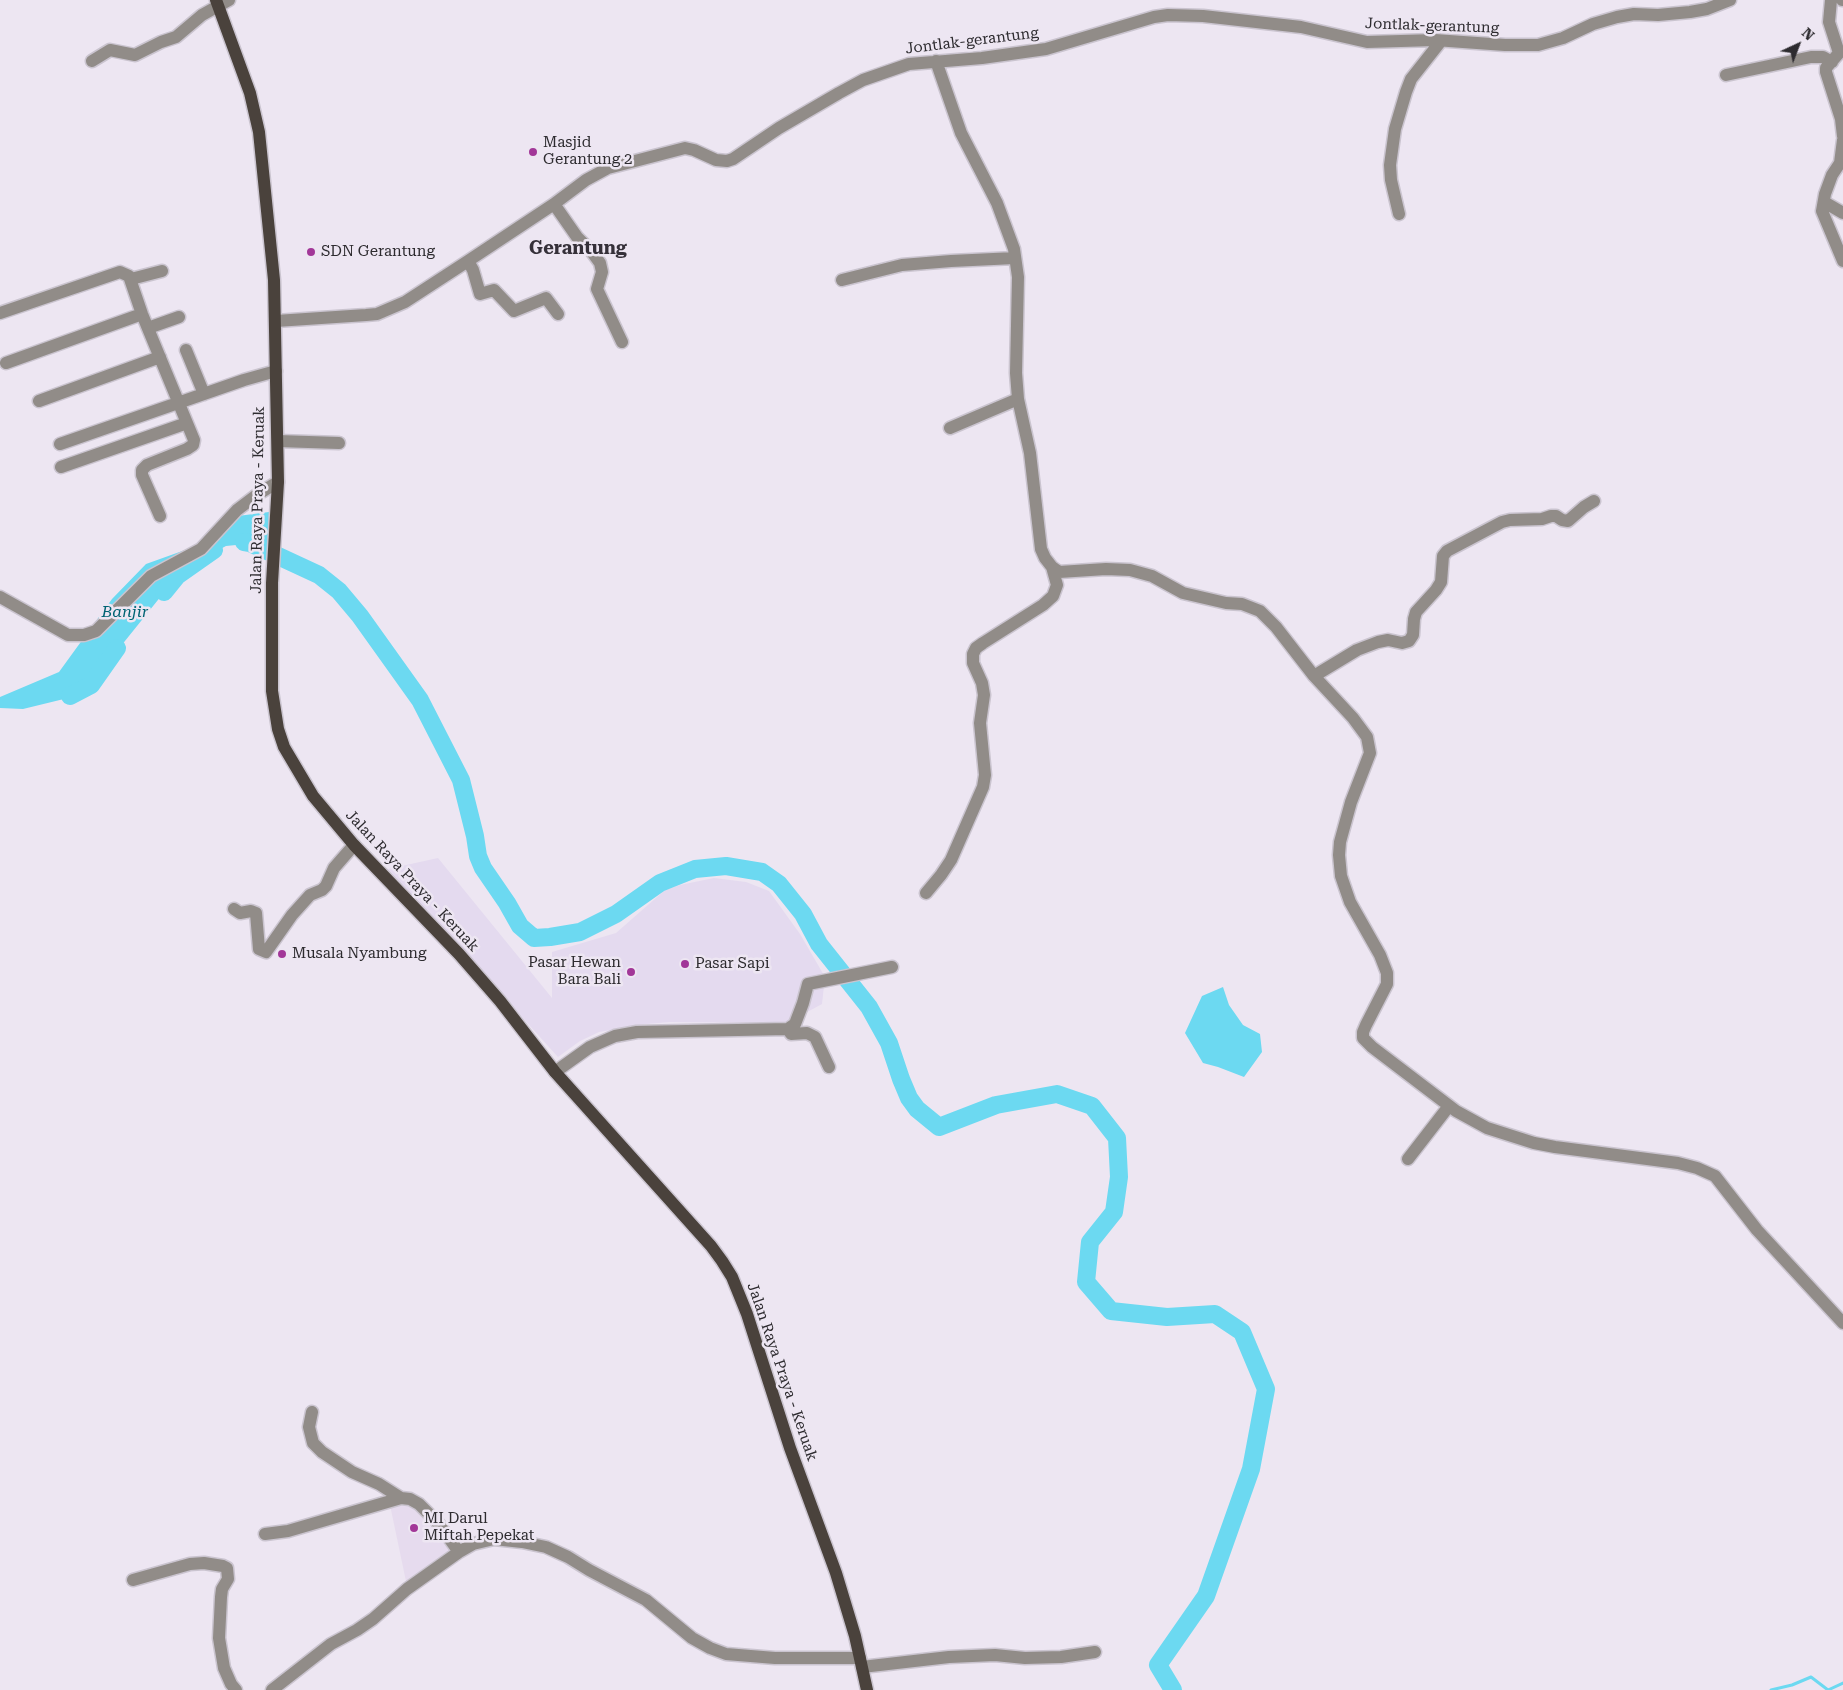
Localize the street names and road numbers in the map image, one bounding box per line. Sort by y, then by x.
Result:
street label: Jontlak-gerantung [1365,15,1499,37]
street label: Jontlak-gerantung [904,24,1040,58]
street label: Jalan Raya Praya - Keruak [247,406,269,594]
street label: Jalan Raya Praya - Keruak [342,806,482,956]
street label: Jalan Raya Praya - Keruak [743,1280,821,1464]

